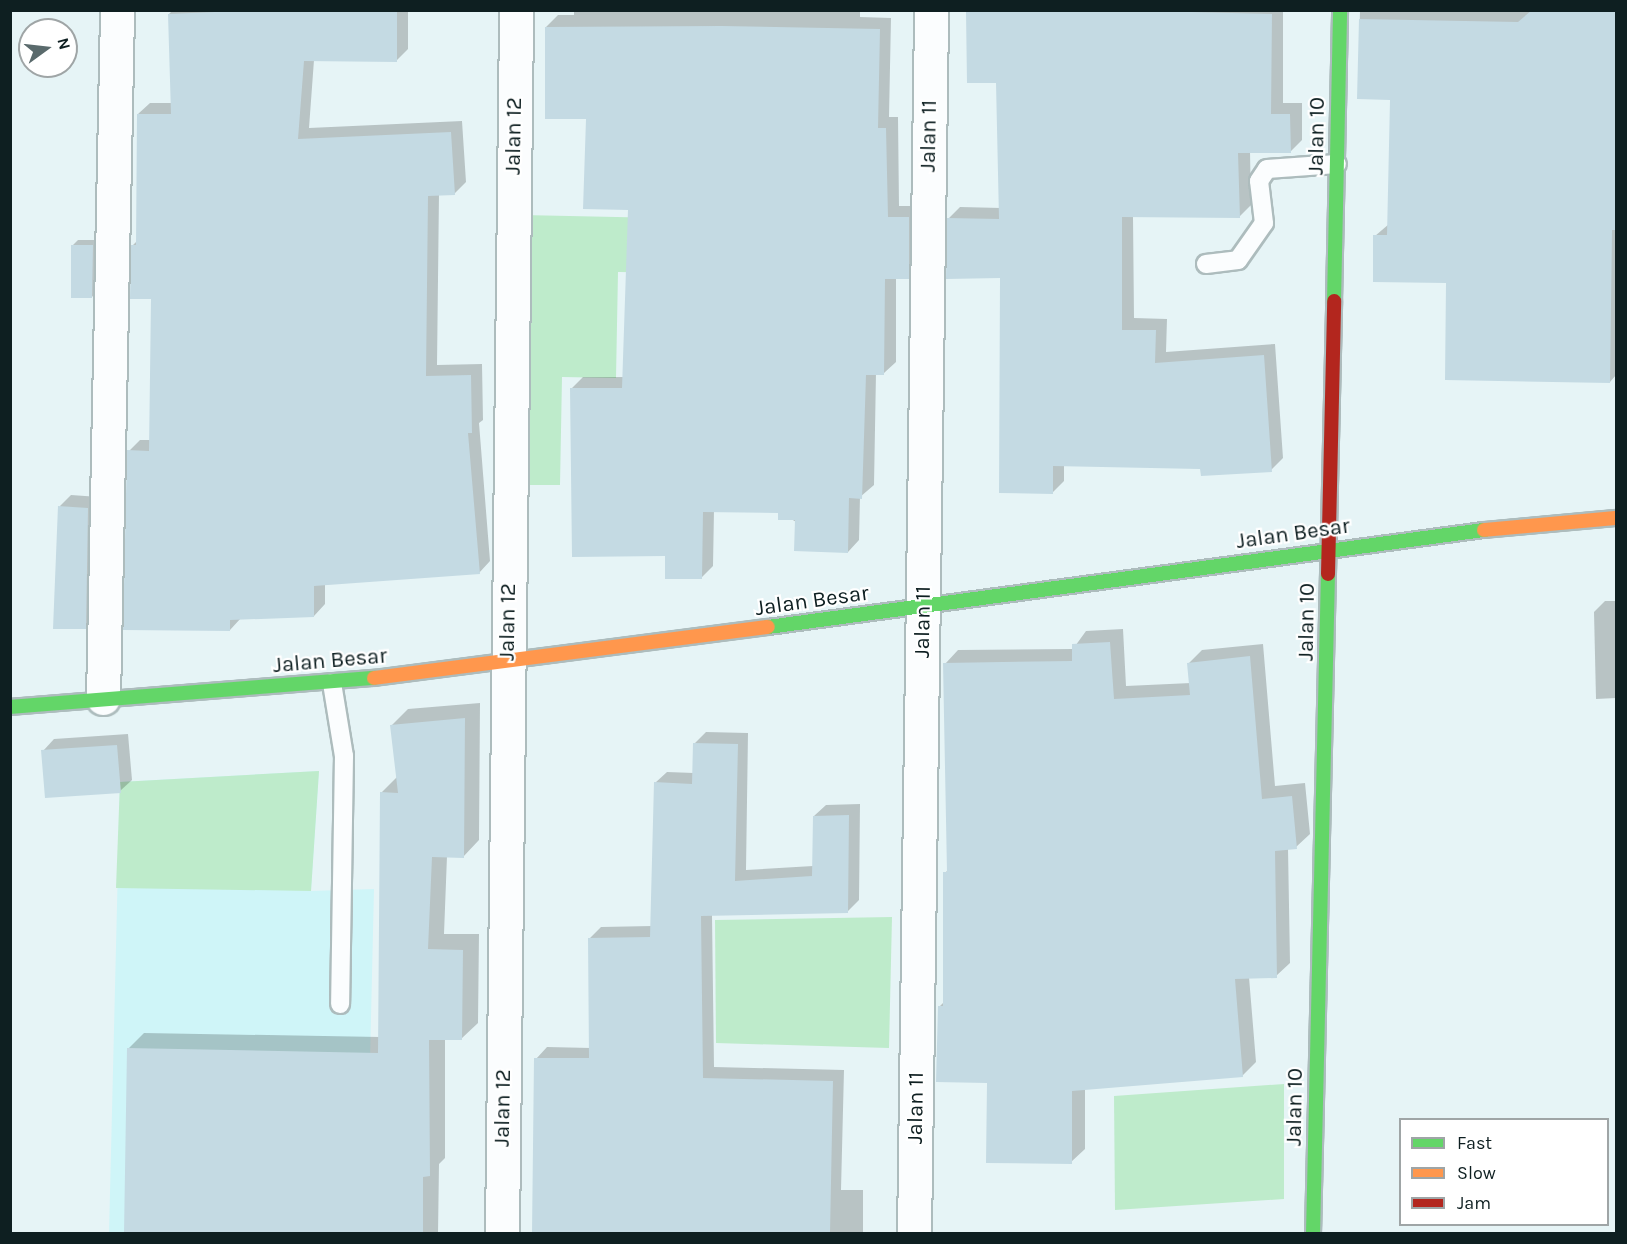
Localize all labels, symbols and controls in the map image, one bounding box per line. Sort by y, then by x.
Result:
north arrow [18,18,78,78]
text: N [53,36,75,52]
street label: Jalan 12 [500,97,528,175]
street label: Jalan 10 [1303,97,1331,175]
street label: Jalan 11 [915,100,943,172]
street label: Jalan Besar [1235,513,1351,555]
street label: Jalan Besar [754,580,870,622]
street label: Jalan 12 [494,583,522,661]
street label: Jalan 10 [1293,583,1321,661]
street label: Jalan 11 [909,586,937,658]
street label: Jalan Besar [272,643,388,679]
street label: Jalan 10 [1281,1068,1309,1146]
street label: Jalan 12 [489,1069,517,1147]
street label: Jalan 11 [902,1072,930,1144]
legend [1399,1118,1609,1226]
text: Fast [1457,1132,1492,1154]
text: Slow [1457,1162,1496,1184]
text: Jam [1457,1192,1491,1214]

